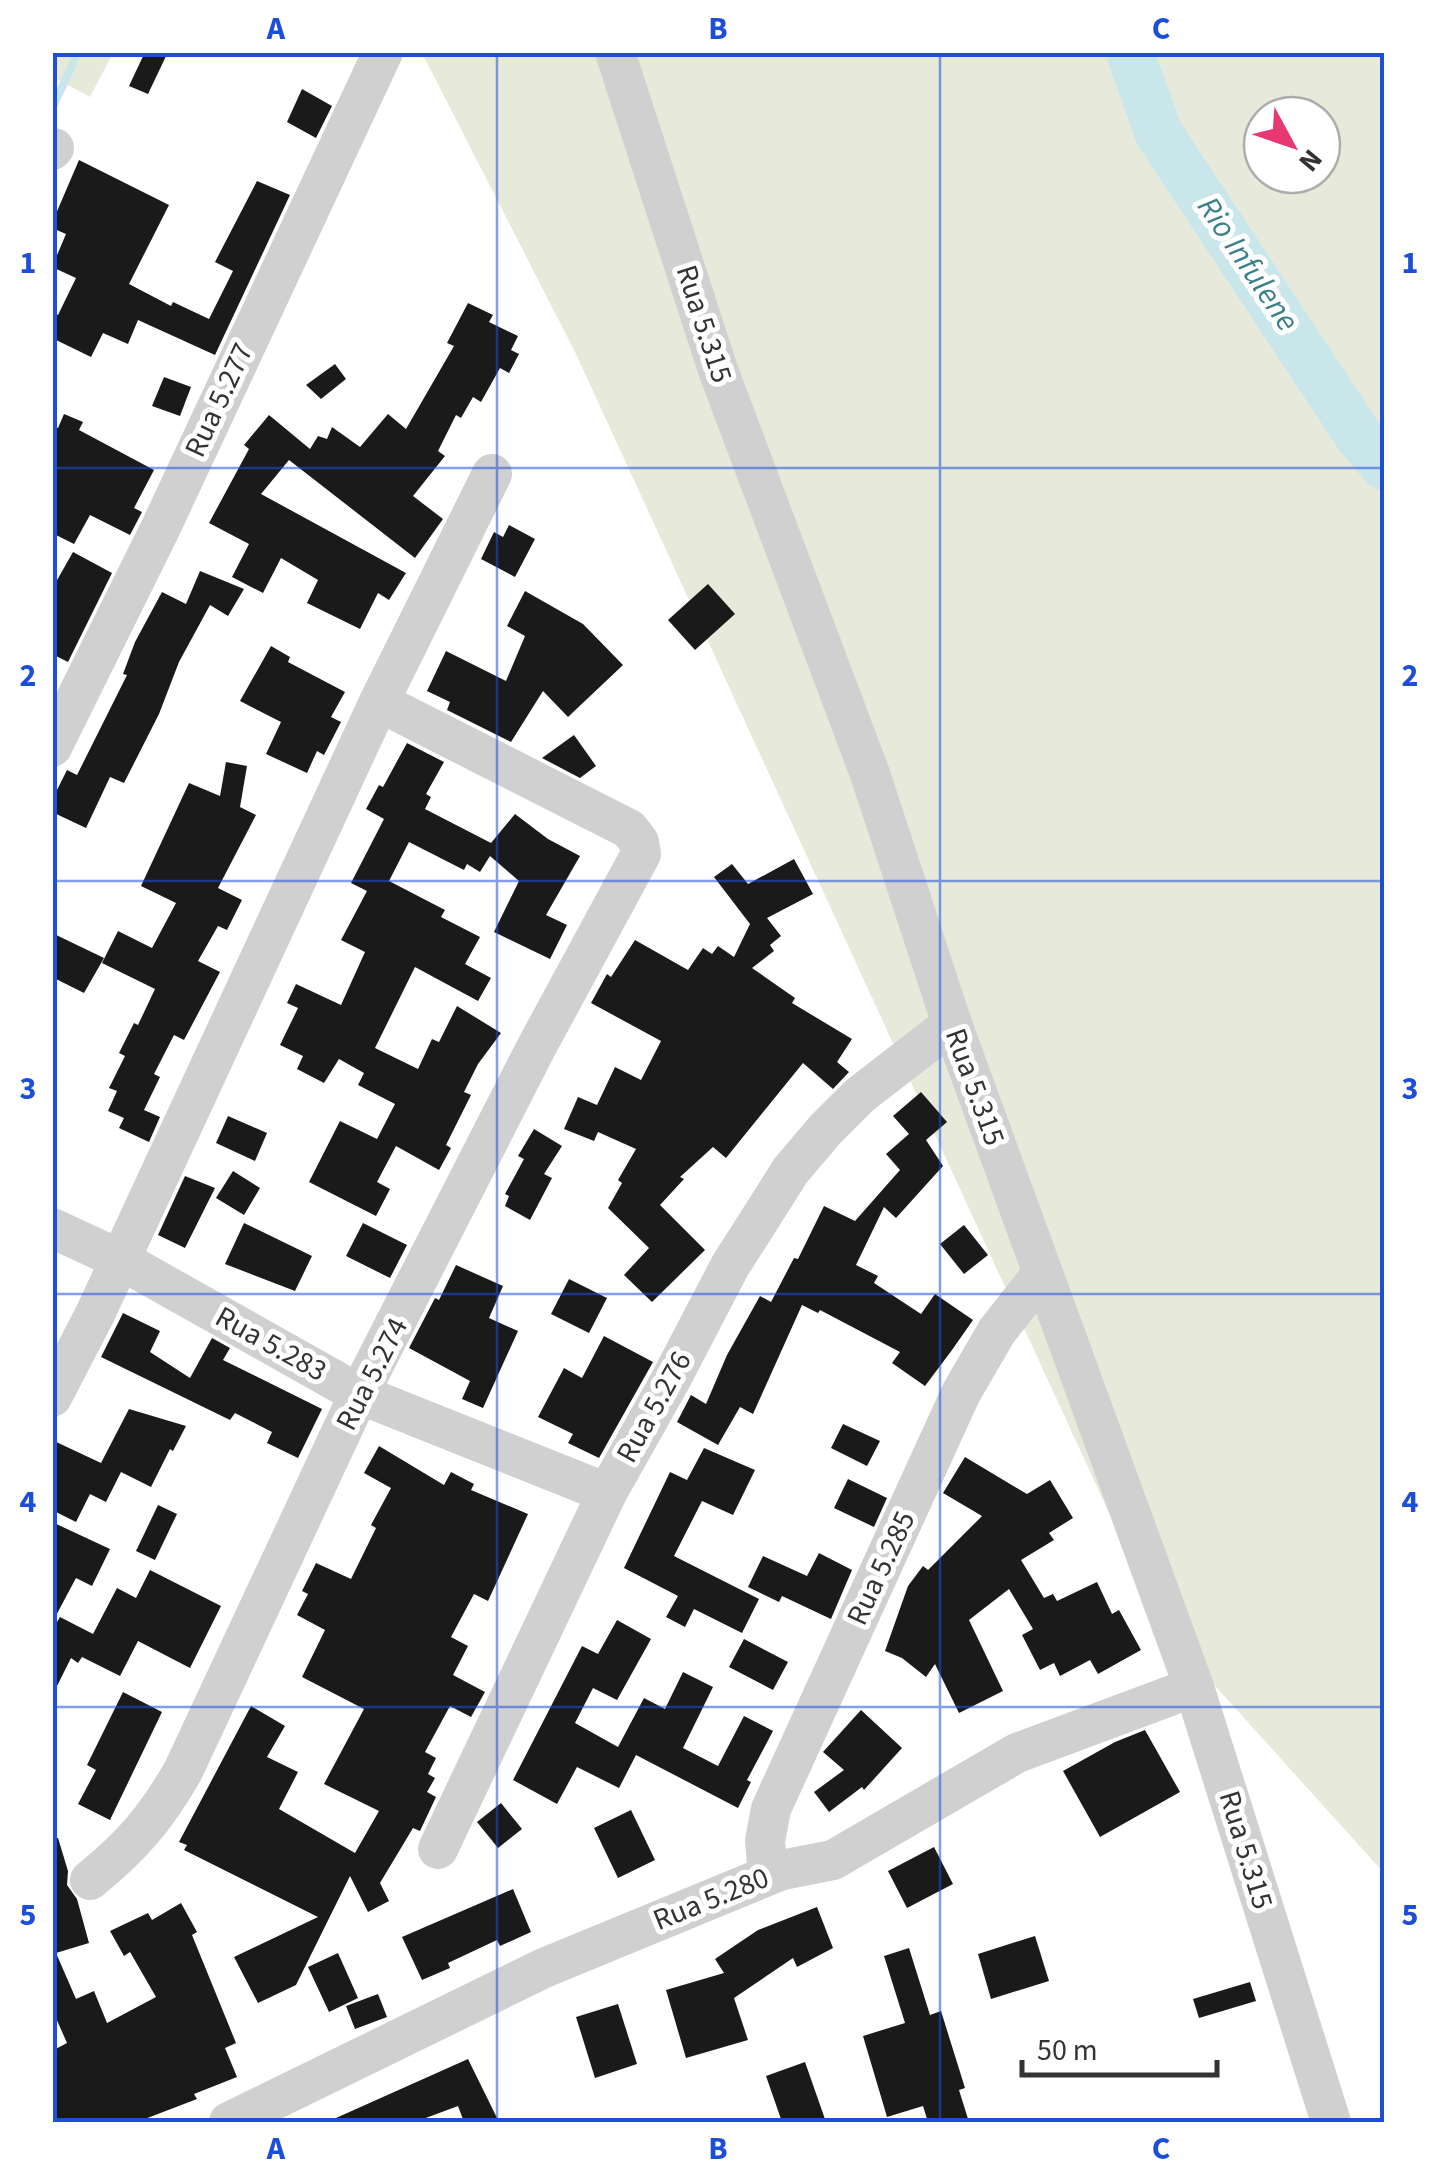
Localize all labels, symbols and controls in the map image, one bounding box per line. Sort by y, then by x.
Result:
text: A [266,6,286,52]
text: B [708,6,728,52]
text: C [1152,6,1170,52]
north arrow [1242,95,1342,195]
text: N [1289,140,1332,180]
water label: Rio Infulene [1186,187,1310,341]
text: 1 [20,240,36,286]
text: 1 [1402,240,1418,286]
street label: Rua 5.315 [665,260,743,388]
street label: Rua 5.277 [174,336,264,464]
text: 2 [20,653,36,699]
text: 2 [1402,653,1418,699]
street label: Rua 5.315 [934,1023,1016,1151]
text: 3 [20,1066,36,1112]
text: 3 [1402,1066,1418,1112]
street label: Rua 5.283 [207,1296,335,1392]
street label: Rua 5.274 [325,1310,419,1438]
street label: Rua 5.276 [606,1343,702,1471]
text: 4 [20,1479,37,1525]
text: 4 [1402,1479,1419,1525]
street label: Rua 5.285 [836,1504,926,1632]
street label: Rua 5.315 [1208,1786,1284,1914]
street label: Rua 5.280 [647,1856,775,1942]
text: 5 [20,1892,36,1938]
text: 5 [1402,1892,1418,1938]
scale bar [1022,2015,1217,2077]
text: 50 m [1037,2029,1098,2072]
text: A [266,2126,286,2172]
text: B [708,2126,728,2172]
text: C [1152,2126,1170,2172]

